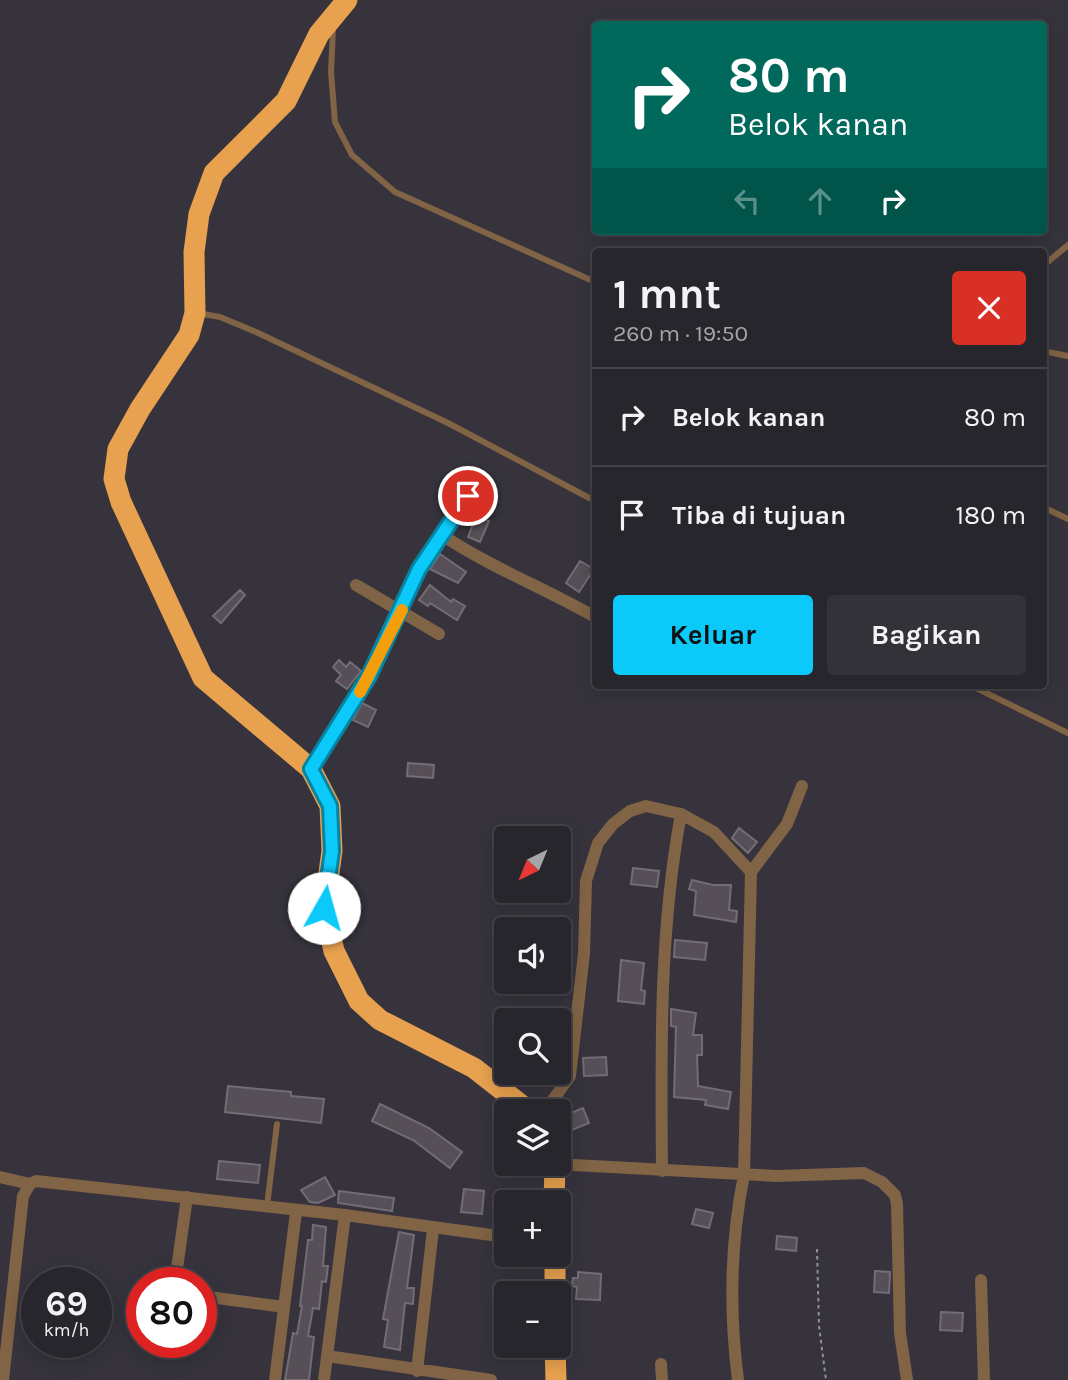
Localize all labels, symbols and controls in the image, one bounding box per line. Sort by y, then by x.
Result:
text: 80 m [728,47,850,104]
icon: right [613,49,704,140]
text: Belok kanan [728,106,908,143]
icon: left [728,182,766,220]
icon: ahead [801,182,839,220]
icon: right [874,182,912,220]
text: 1 mnt [613,269,721,319]
button: close [952,271,1026,345]
text: 260 m · 19:50 [613,320,748,347]
icon: right [613,398,651,436]
text: Belok kanan [672,402,825,433]
text: 80 m [964,402,1026,433]
pin [438,466,498,526]
icon: arrive [449,477,487,515]
icon: arrive [613,496,651,534]
text: Tiba di tujuan [672,500,846,531]
text: 180 m [956,500,1026,531]
button: Keluar [613,595,813,675]
button: Bagikan [827,595,1026,675]
north arrow [494,826,570,903]
map controls [494,826,571,1358]
position arrow [287,871,361,945]
button: sound [494,917,571,994]
button: search [494,1008,571,1085]
button: layers [494,1099,571,1176]
button: + [494,1190,571,1267]
speed limit sign: 80 [126,1267,217,1358]
button: − [494,1281,571,1358]
text: 69 [45,1283,88,1324]
text: km/h [44,1319,89,1341]

